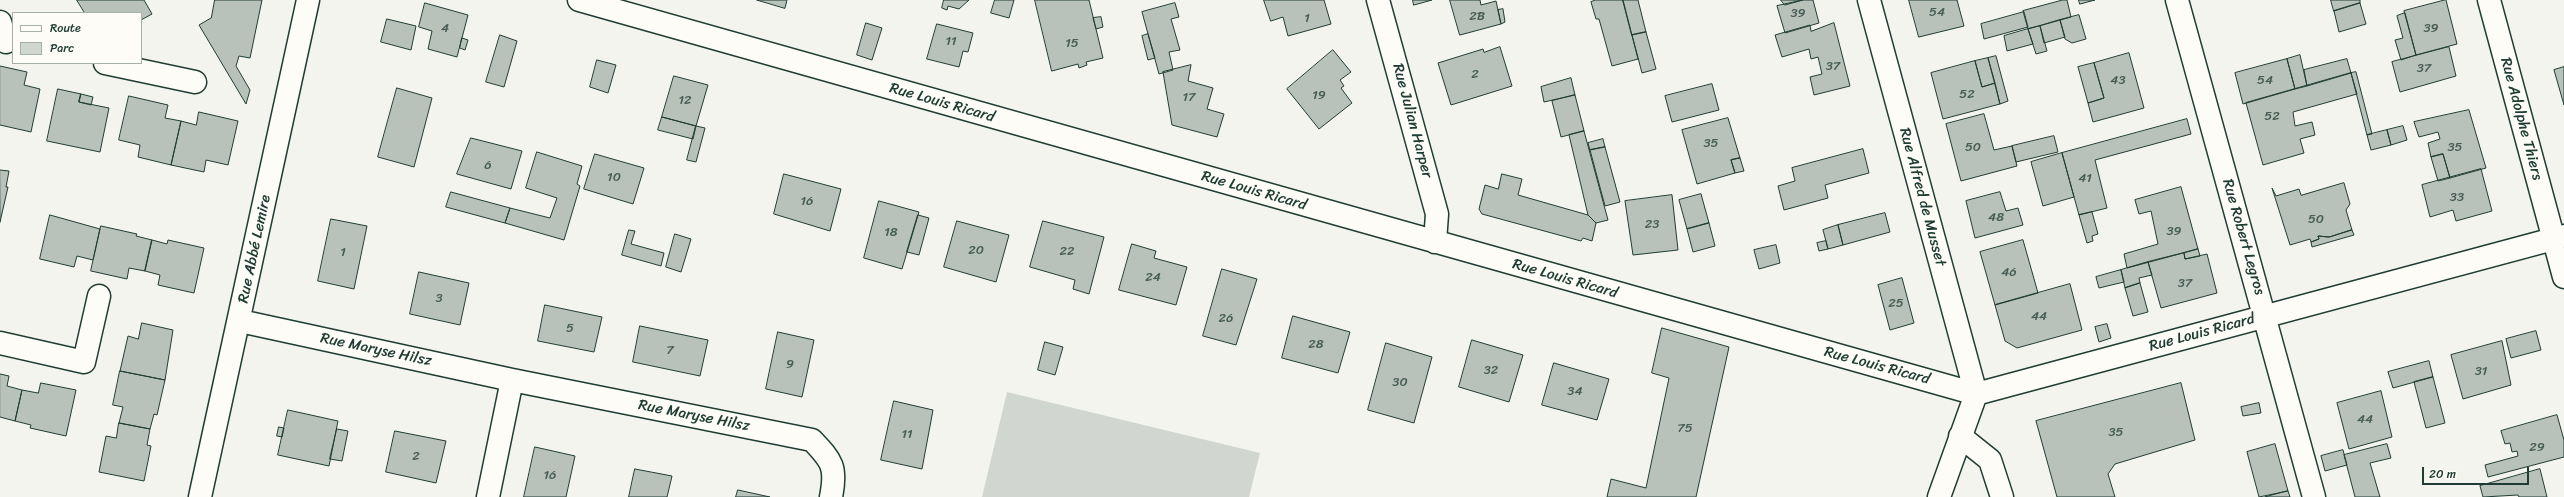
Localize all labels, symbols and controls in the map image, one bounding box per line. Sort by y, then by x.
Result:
house number: 54 [1929,5,1945,21]
house number: 39 [1790,6,1806,22]
house number: 2B [1469,9,1485,25]
house number: 1 [1304,11,1310,27]
legend [12,12,142,64]
text: Route [50,17,81,39]
house number: 4 [441,21,449,37]
house number: 39 [2423,21,2439,37]
house number: 11 [945,34,957,50]
house number: 15 [1065,36,1079,52]
text: Parc [50,37,74,59]
street label: Rue Adolphe Thiers [2496,56,2546,182]
house number: 37 [1826,59,1840,75]
house number: 37 [2417,61,2431,77]
street label: Rue Julian Harper [1388,62,1436,180]
house number: 2 [1471,67,1479,83]
house number: 43 [2110,73,2126,89]
house number: 54 [2257,73,2273,89]
street label: Rue Louis Ricard [887,79,997,127]
house number: 52 [1959,87,1975,103]
house number: 19 [1312,88,1326,104]
house number: 17 [1183,90,1195,106]
house number: 12 [678,93,692,109]
house number: 52 [2264,109,2280,125]
street label: Rue Alfred de Musset [1895,126,1949,268]
house number: 35 [1703,136,1719,152]
house number: 50 [1965,140,1981,156]
house number: 35 [2447,140,2463,156]
house number: 6 [484,158,492,174]
street label: Rue Louis Ricard [1199,167,1309,215]
house number: 10 [607,170,621,186]
house number: 41 [2078,171,2092,187]
street label: Rue Robert Legros [2218,177,2268,297]
house number: 33 [2450,190,2464,206]
street label: Rue Abbé Lemire [235,193,275,305]
house number: 16 [801,194,813,210]
house number: 48 [1988,210,2004,226]
house number: 50 [2308,212,2324,228]
house number: 23 [1645,217,1659,233]
house number: 39 [2166,224,2182,240]
house number: 18 [884,225,898,241]
house number: 20 [968,243,984,259]
house number: 22 [1059,244,1075,260]
house number: 1 [340,245,346,261]
street label: Rue Louis Ricard [1510,255,1620,303]
house number: 46 [2001,265,2017,281]
house number: 24 [1145,270,1161,286]
house number: 37 [2178,276,2192,292]
house number: 3 [435,291,443,307]
house number: 25 [1888,296,1904,312]
house number: 44 [2031,309,2047,325]
street label: Rue Louis Ricard [2147,310,2257,356]
house number: 26 [1219,311,1233,327]
house number: 5 [566,321,574,337]
street label: Rue Maryse Hilsz [319,329,433,371]
house number: 28 [1308,337,1324,353]
house number: 7 [666,343,674,359]
street label: Rue Louis Ricard [1822,343,1932,389]
house number: 9 [786,357,794,373]
house number: 32 [1484,363,1498,379]
house number: 31 [2475,364,2487,380]
house number: 30 [1392,375,1408,391]
house number: 34 [1567,384,1583,400]
street label: Rue Maryse Hilsz [637,396,751,436]
house number: 44 [2357,412,2373,428]
house number: 75 [1677,421,1693,437]
house number: 35 [2108,425,2124,441]
house number: 11 [901,427,913,443]
house number: 29 [2529,440,2545,456]
house number: 2 [412,449,420,465]
scale bar [2424,459,2531,485]
text: 20 m [2429,463,2456,485]
house number: 16 [544,468,556,484]

